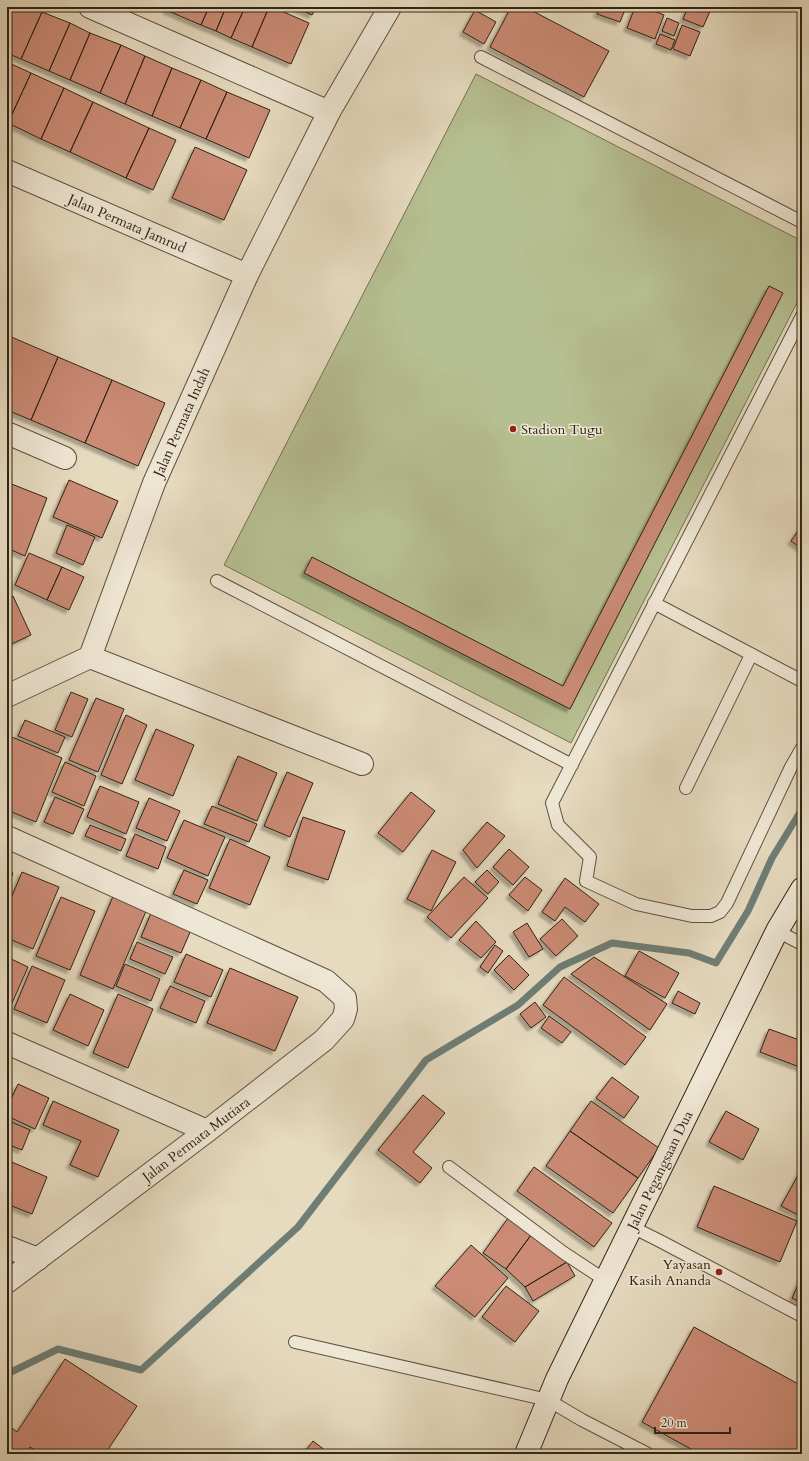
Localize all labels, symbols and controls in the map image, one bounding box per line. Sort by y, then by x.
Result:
street label: Jalan Permata Jamrud [63,189,190,258]
street label: Jalan Permata Indah [148,364,215,482]
place label: Stadion Tugu [521,420,603,439]
marker: Stadion Tugu [508,424,518,434]
street label: Jalan Permata Mutiara [137,1093,254,1187]
street label: Jalan Pegangsaan Dua [622,1108,697,1235]
place label: Yayasan Kasih Ananda [629,1255,711,1290]
marker: Yayasan Kasih Ananda [714,1267,724,1277]
scale bar [655,1409,730,1435]
text: 20 m [661,1415,688,1431]

